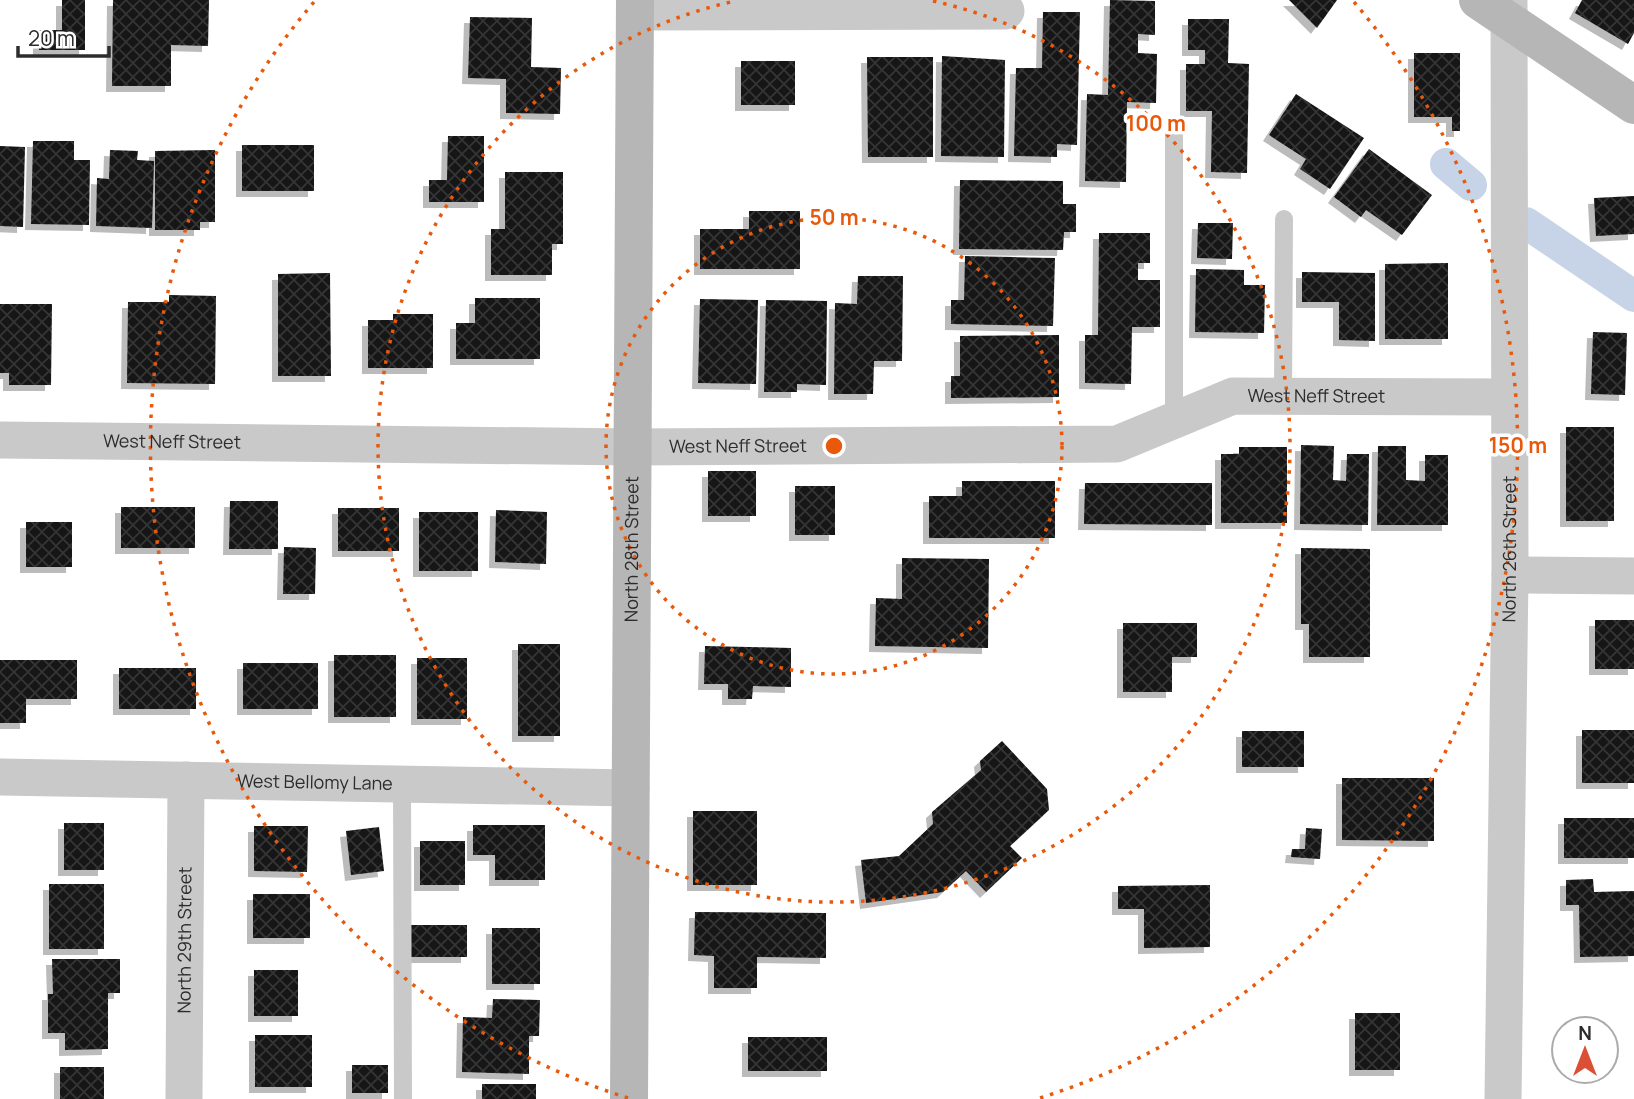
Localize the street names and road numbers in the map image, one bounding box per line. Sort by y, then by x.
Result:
street label: West Neff Street [1247,383,1385,408]
street label: West Neff Street [103,428,241,454]
street label: West Neff Street [669,433,807,458]
street label: North 28th Street [619,476,643,622]
street label: North 26th Street [1496,476,1521,623]
street label: West Bellomy Lane [237,768,393,795]
street label: North 29th Street [172,866,196,1014]

